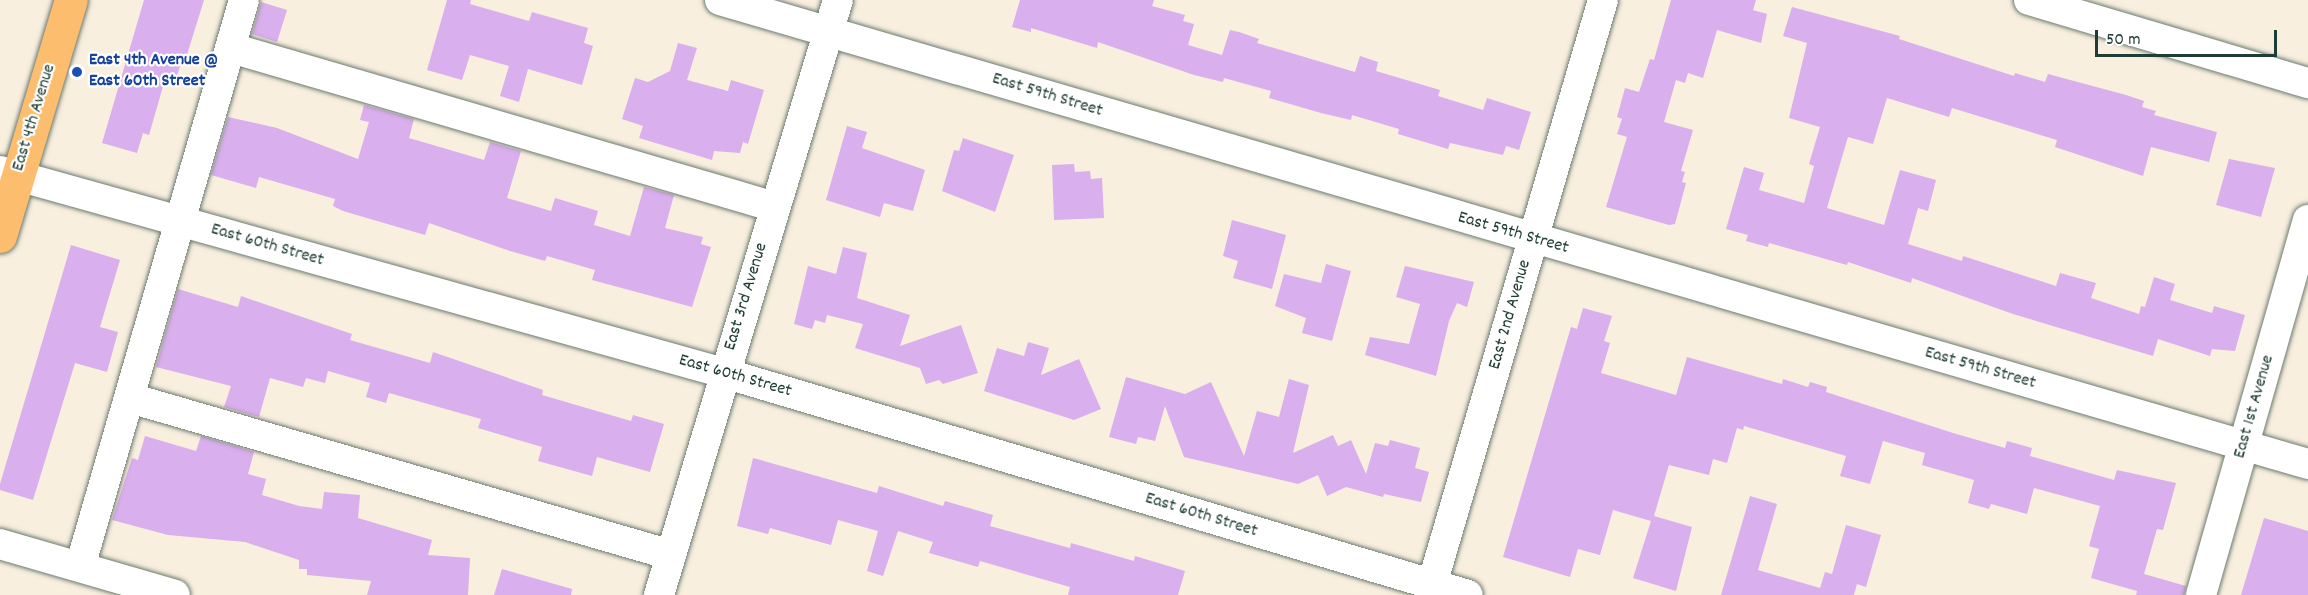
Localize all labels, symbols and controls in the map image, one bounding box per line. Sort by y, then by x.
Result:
scale bar [2098,18,2280,56]
text: 50 m [2106,28,2141,53]
place label: East 4th Avenue @ East 60th Street [89,51,218,94]
street label: East 4th Avenue [8,62,62,174]
marker: East 4th Avenue @ East 60th Street [70,65,84,79]
street label: East 59th Street [989,69,1105,123]
street label: East 59th Street [1455,208,1571,260]
street label: East 60th Street [208,220,326,272]
street label: East 3rd Avenue [720,241,774,353]
street label: East 2nd Avenue [1485,258,1537,372]
street label: East 59th Street [1922,343,2038,395]
street label: East 60th Street [676,351,794,403]
street label: East 1st Avenue [2230,353,2280,461]
street label: East 60th Street [1142,489,1260,543]

